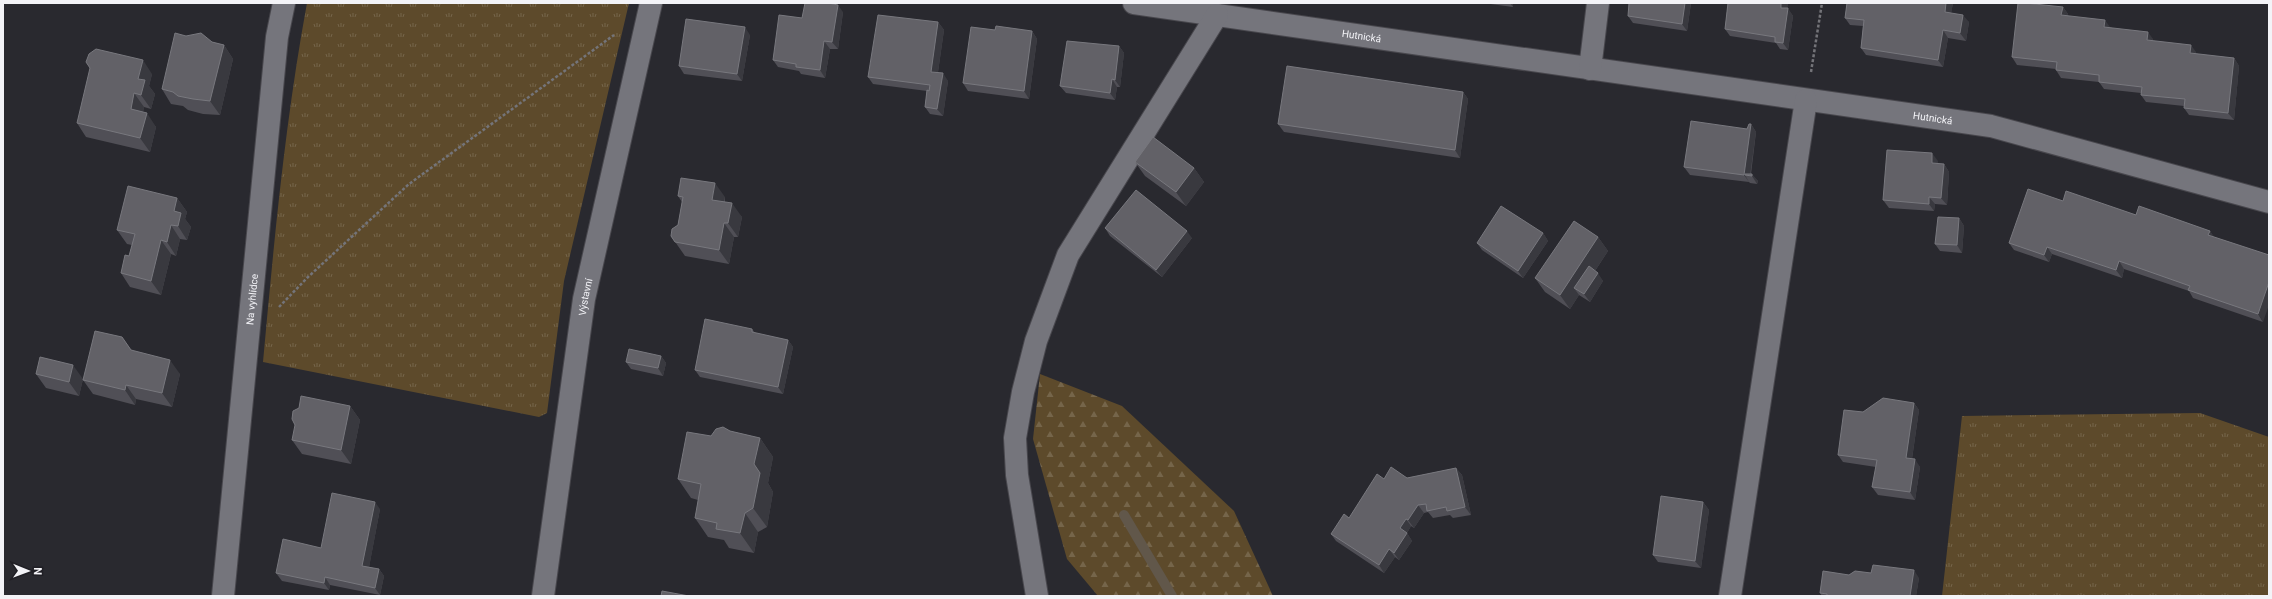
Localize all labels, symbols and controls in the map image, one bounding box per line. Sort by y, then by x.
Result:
street label: Hutnická [1341,27,1382,44]
street label: Hutnická [1912,109,1953,126]
street label: Na vyhlídce [244,273,260,325]
street label: Výstavní [576,277,594,316]
north arrow [8,551,48,591]
text: N [31,567,44,575]

